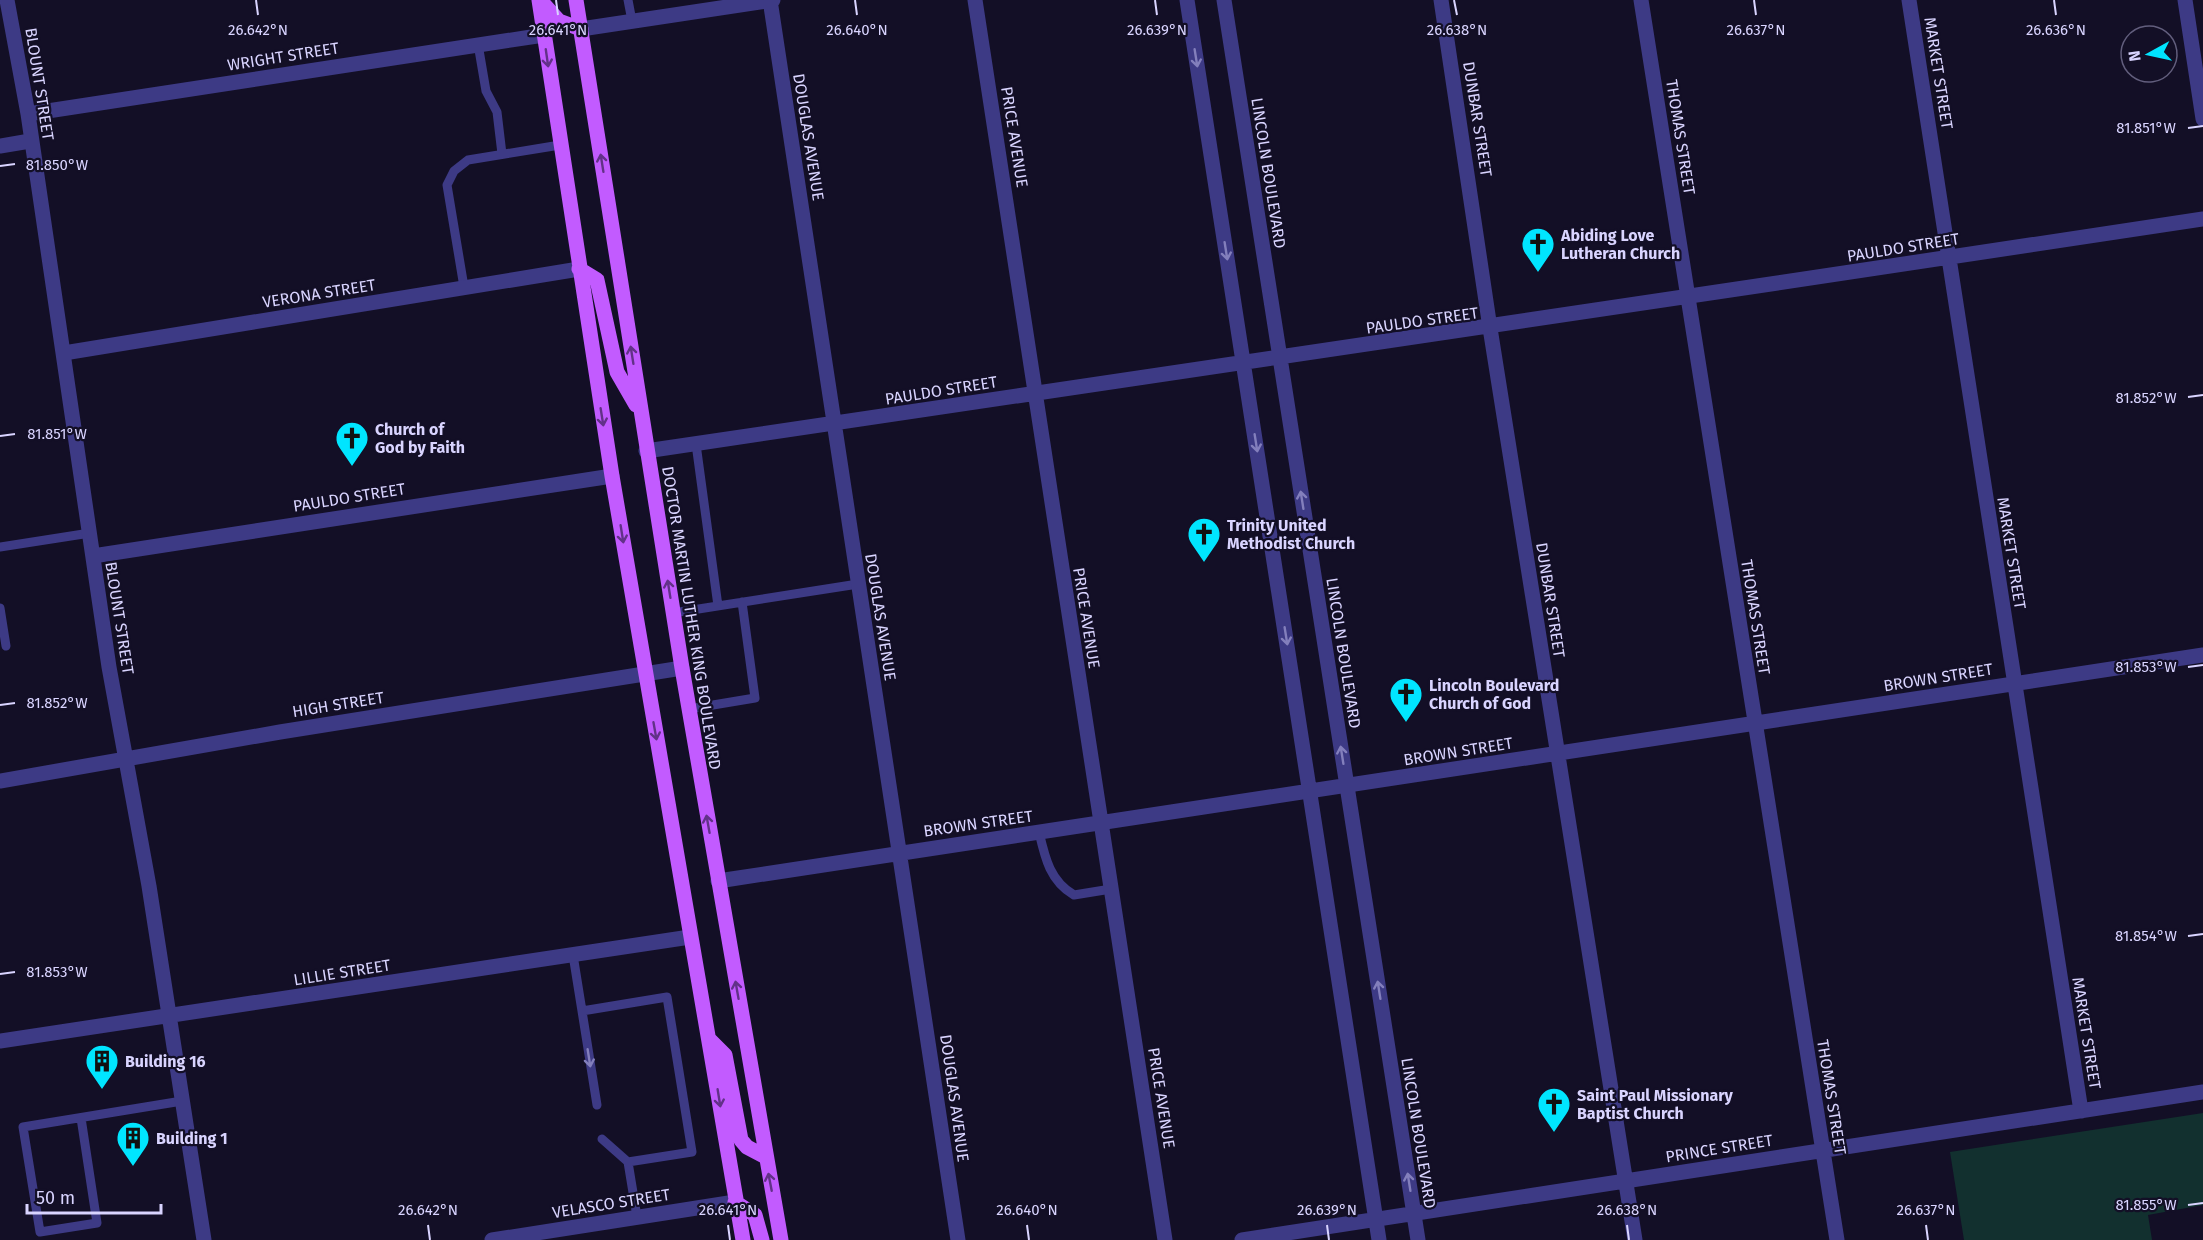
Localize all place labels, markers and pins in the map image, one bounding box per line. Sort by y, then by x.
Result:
church icon: Abiding Love Lutheran Church [1520,226,1556,273]
place label: Abiding Love Lutheran Church [1560,226,1680,263]
church icon: Church of God by Faith [334,420,370,467]
place label: Church of God by Faith [375,420,465,457]
church icon: Trinity United Methodist Church [1186,516,1222,563]
place label: Trinity United Methodist Church [1227,516,1355,553]
church icon: Lincoln Boulevard Church of God [1388,676,1424,723]
place label: Lincoln Boulevard Church of God [1429,676,1559,713]
building icon: Building 16 [84,1043,120,1090]
place label: Building 16 [125,1052,206,1071]
church icon: Saint Paul Missionary Baptist Church [1536,1086,1572,1133]
place label: Saint Paul Missionary Baptist Church [1577,1086,1734,1123]
building icon: Building 1 [115,1120,151,1167]
place label: Building 1 [156,1129,228,1148]

